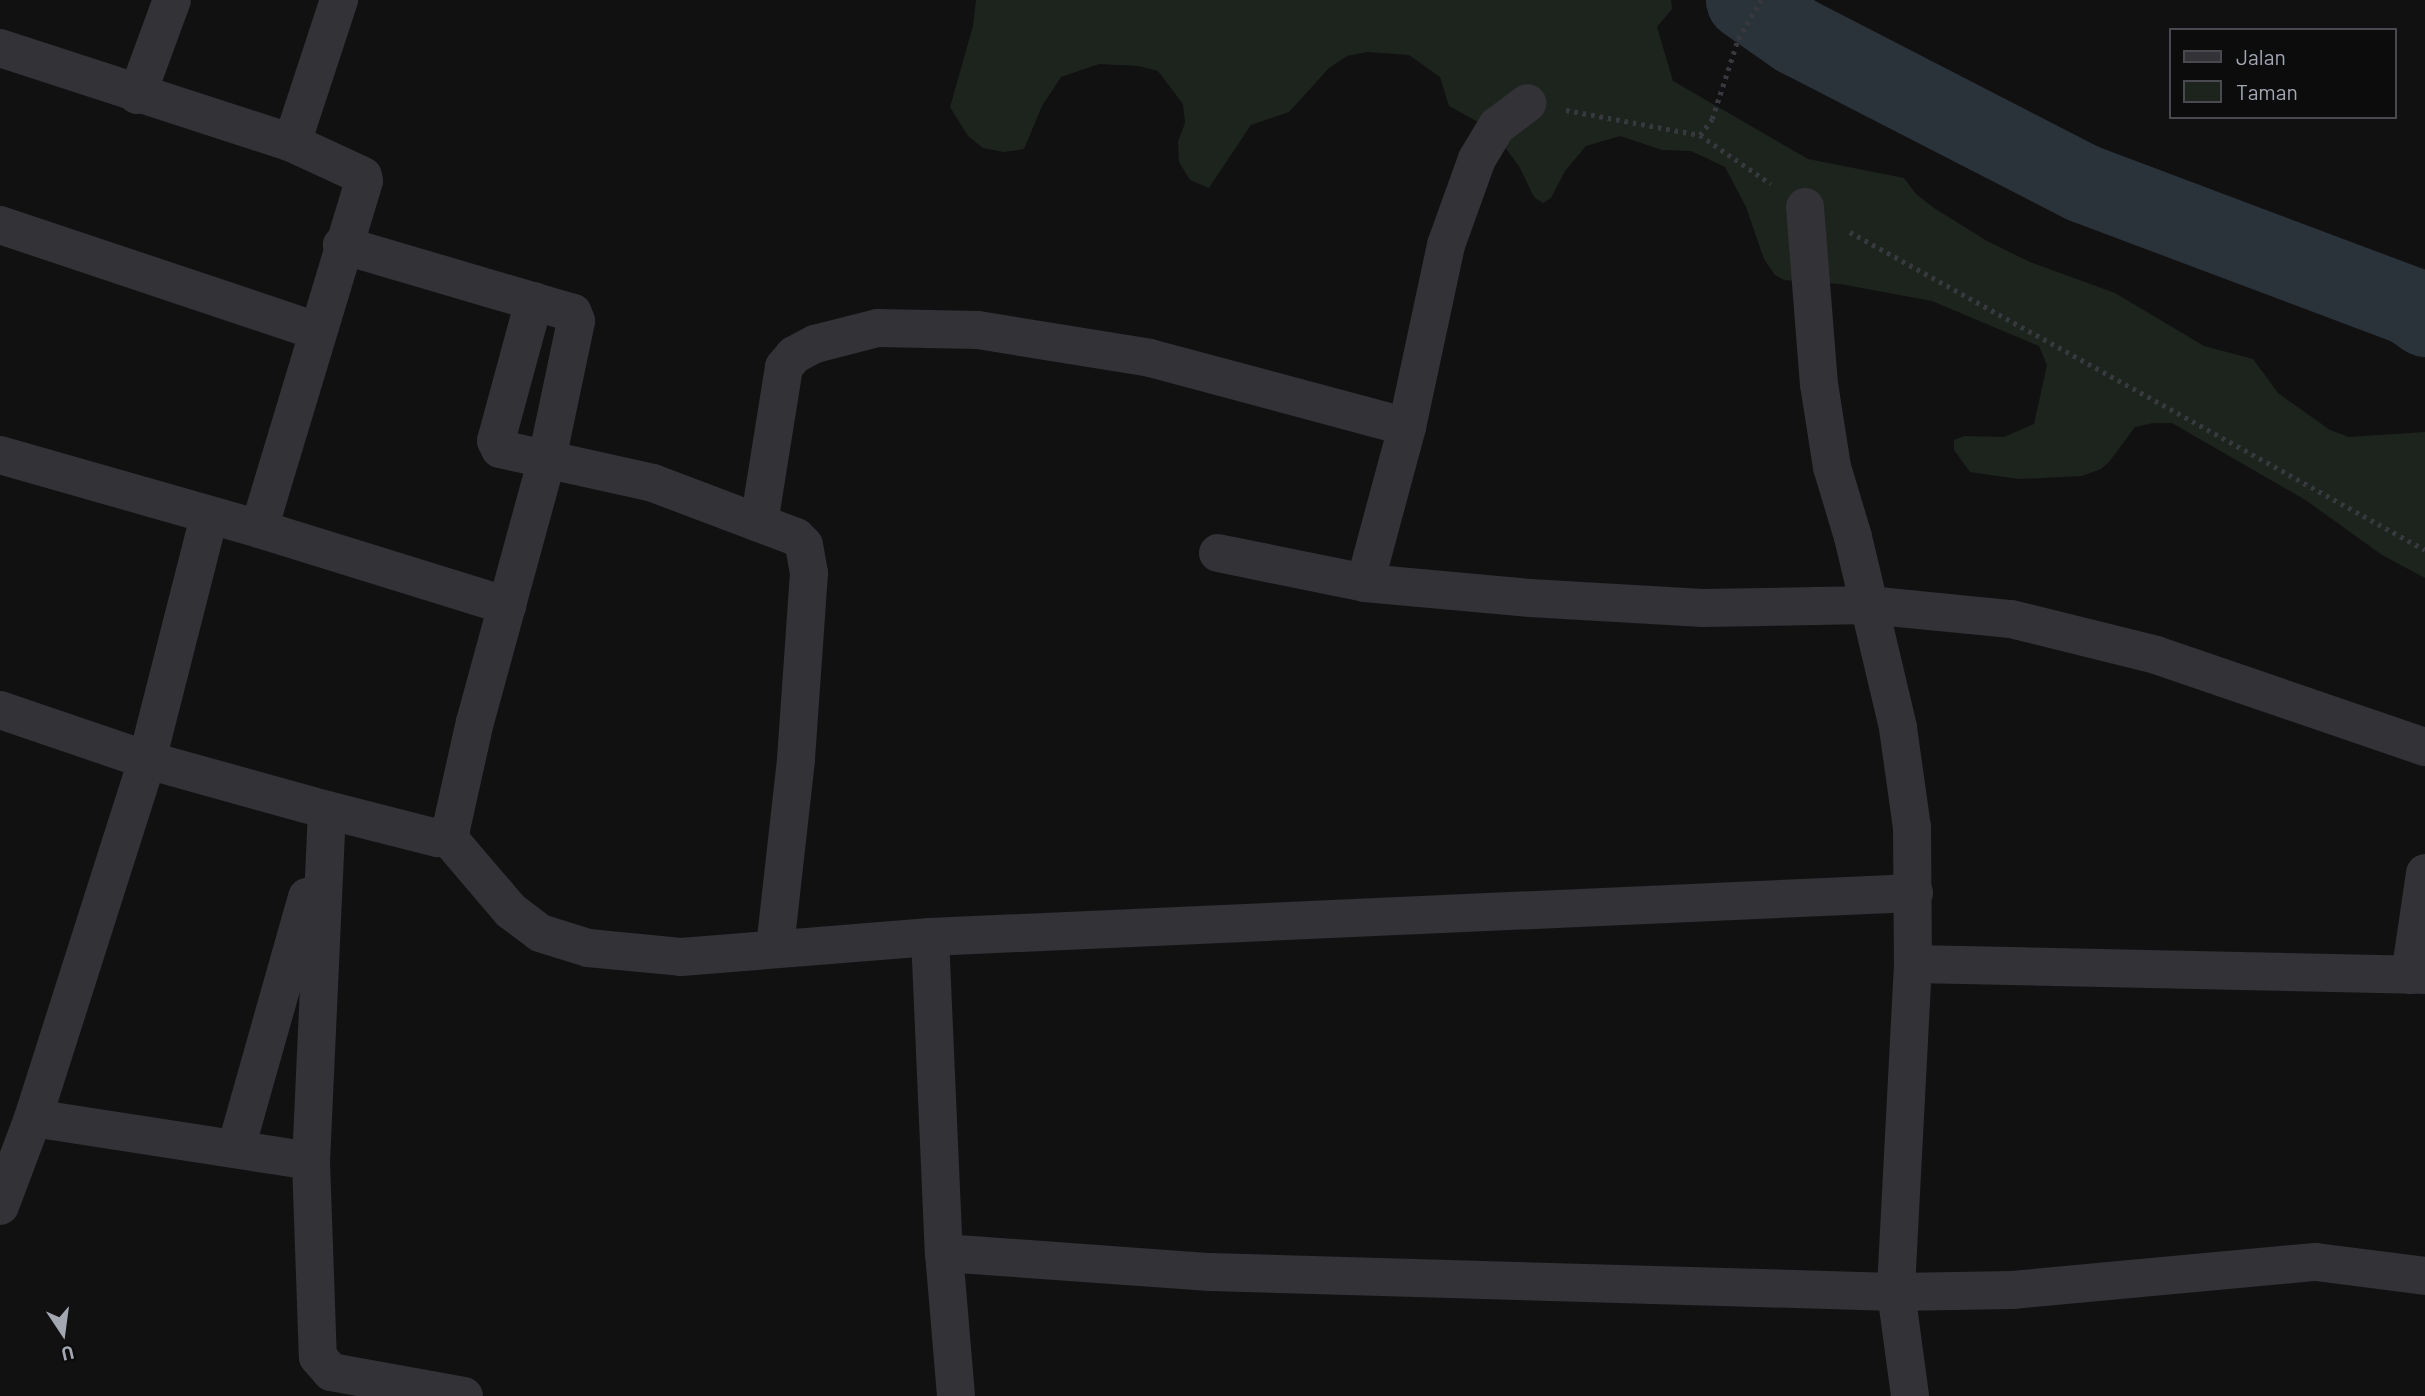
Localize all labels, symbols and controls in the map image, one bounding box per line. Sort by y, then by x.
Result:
legend [2170,28,2397,119]
text: Jalan [2236,44,2286,69]
text: Taman [2236,79,2298,104]
north arrow [28,1298,98,1368]
text: U [59,1341,76,1366]

